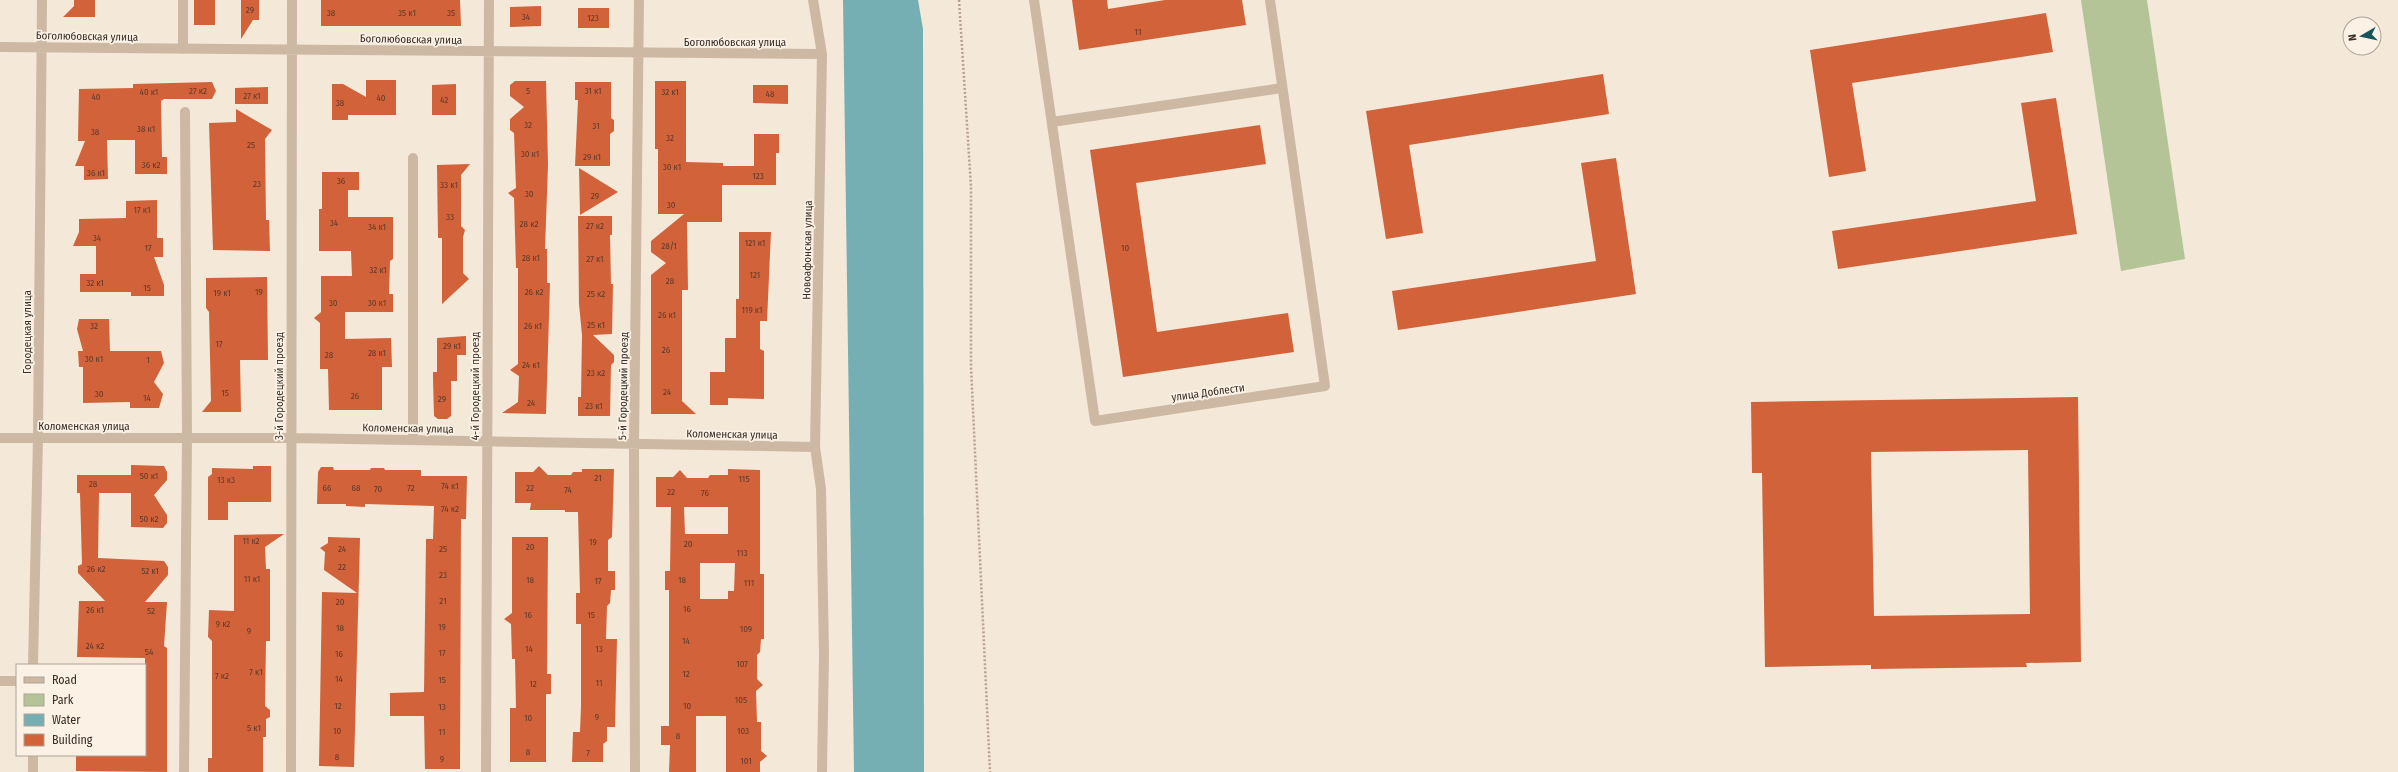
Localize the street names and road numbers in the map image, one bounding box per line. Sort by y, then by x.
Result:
street label: Боголюбовская улица [36,29,138,44]
street label: Боголюбовская улица [360,32,462,47]
street label: Боголюбовская улица [684,36,786,49]
street label: Новоафонская улица [800,200,815,300]
street label: Городецкая улица [21,290,34,374]
street label: 4-й Городецкий проезд [469,331,482,440]
street label: 5-й Городецкий проезд [616,331,631,440]
street label: 3-й Городецкий проезд [273,332,286,440]
street label: улица Доблести [1171,381,1246,404]
street label: Коломенская улица [38,420,130,433]
street label: Коломенская улица [362,421,454,436]
street label: Коломенская улица [686,427,778,442]

